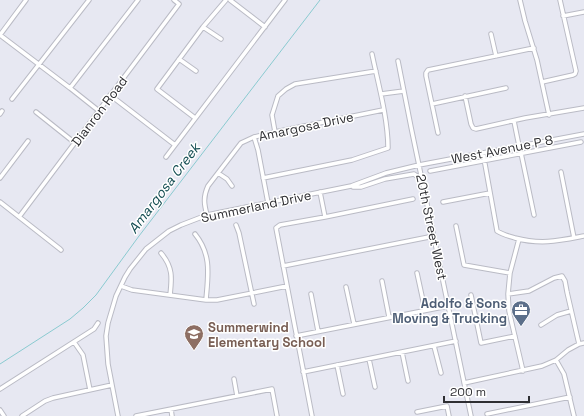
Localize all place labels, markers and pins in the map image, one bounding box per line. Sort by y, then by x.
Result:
place label: Adolfo & Sons Moving & Trucking [392,295,507,327]
office icon: Adolfo & Sons Moving & Trucking [510,299,532,327]
place label: Summerwind Elementary School [208,319,325,351]
school or university icon: Summerwind Elementary School [183,323,205,351]

